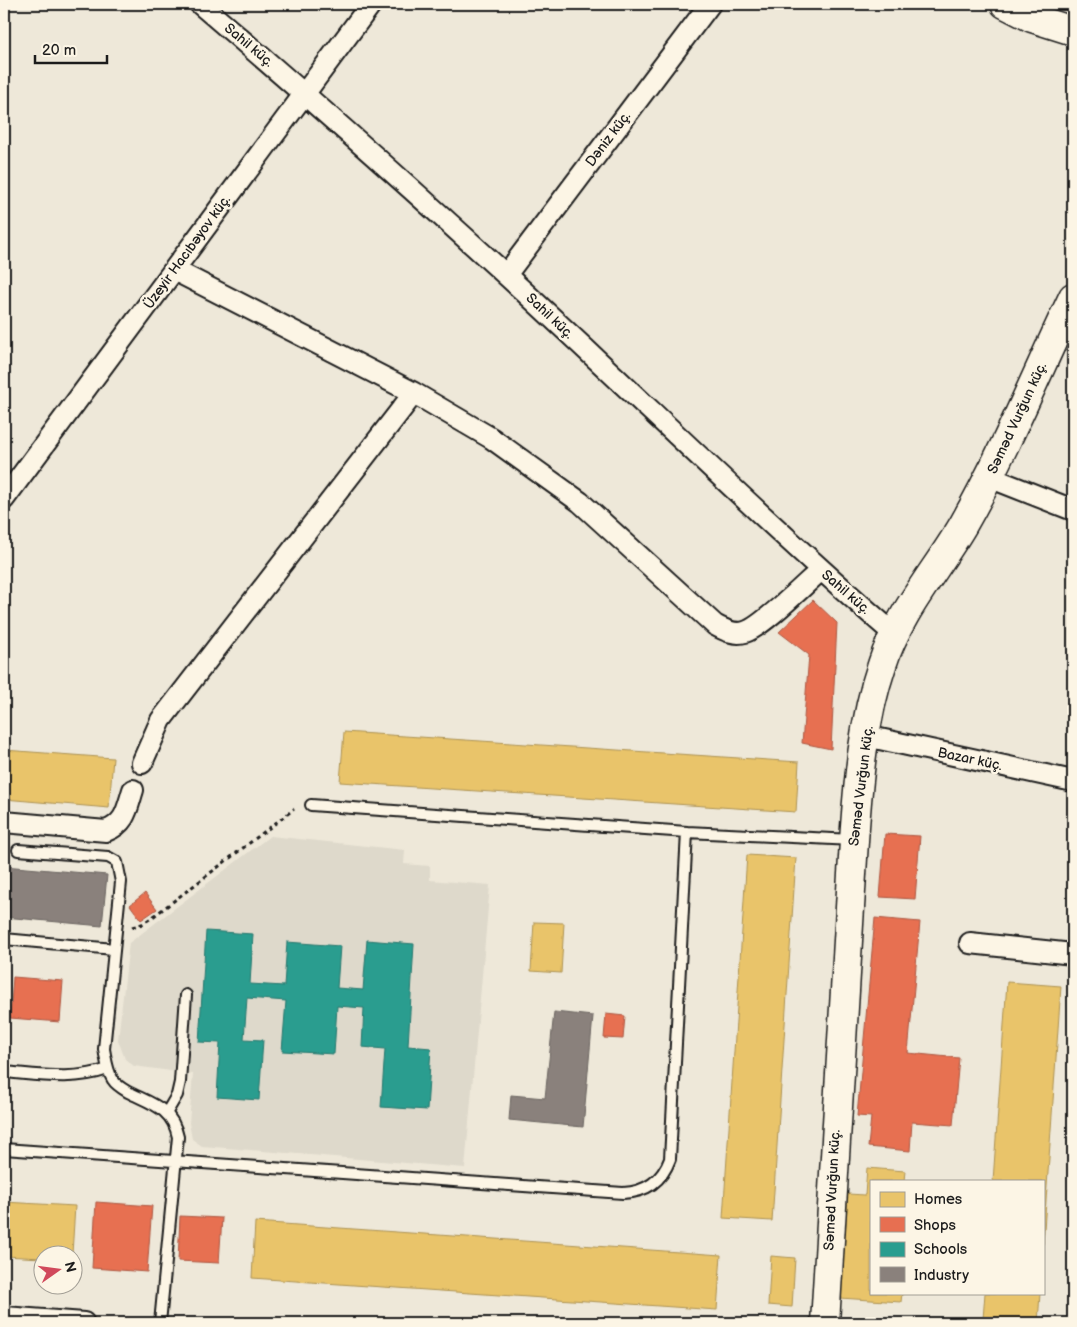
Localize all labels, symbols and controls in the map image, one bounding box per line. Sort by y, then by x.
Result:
street label: Sahil küç. [221,19,277,71]
scale bar [35,32,108,64]
text: 20 m [42,41,76,60]
street label: Dәniz küç. [582,108,634,170]
street label: Üzeyir Hacıbəyov küç. [139,191,234,312]
street label: Sahil küç. [523,290,578,343]
street label: Səməd Vurğun küç. [984,359,1050,476]
street label: Sahil küç. [818,566,874,618]
street label: Səməd Vurğun küç. [845,725,877,847]
street label: Bazar küç. [936,744,1004,774]
street label: Səməd Vurğun küç. [820,1129,844,1251]
legend [870,1180,1044,1294]
text: Homes [914,1190,963,1209]
text: Shops [914,1216,957,1235]
text: Schools [914,1240,968,1259]
north arrow [32,1244,82,1294]
text: N [61,1260,80,1274]
text: Industry [914,1266,969,1285]

